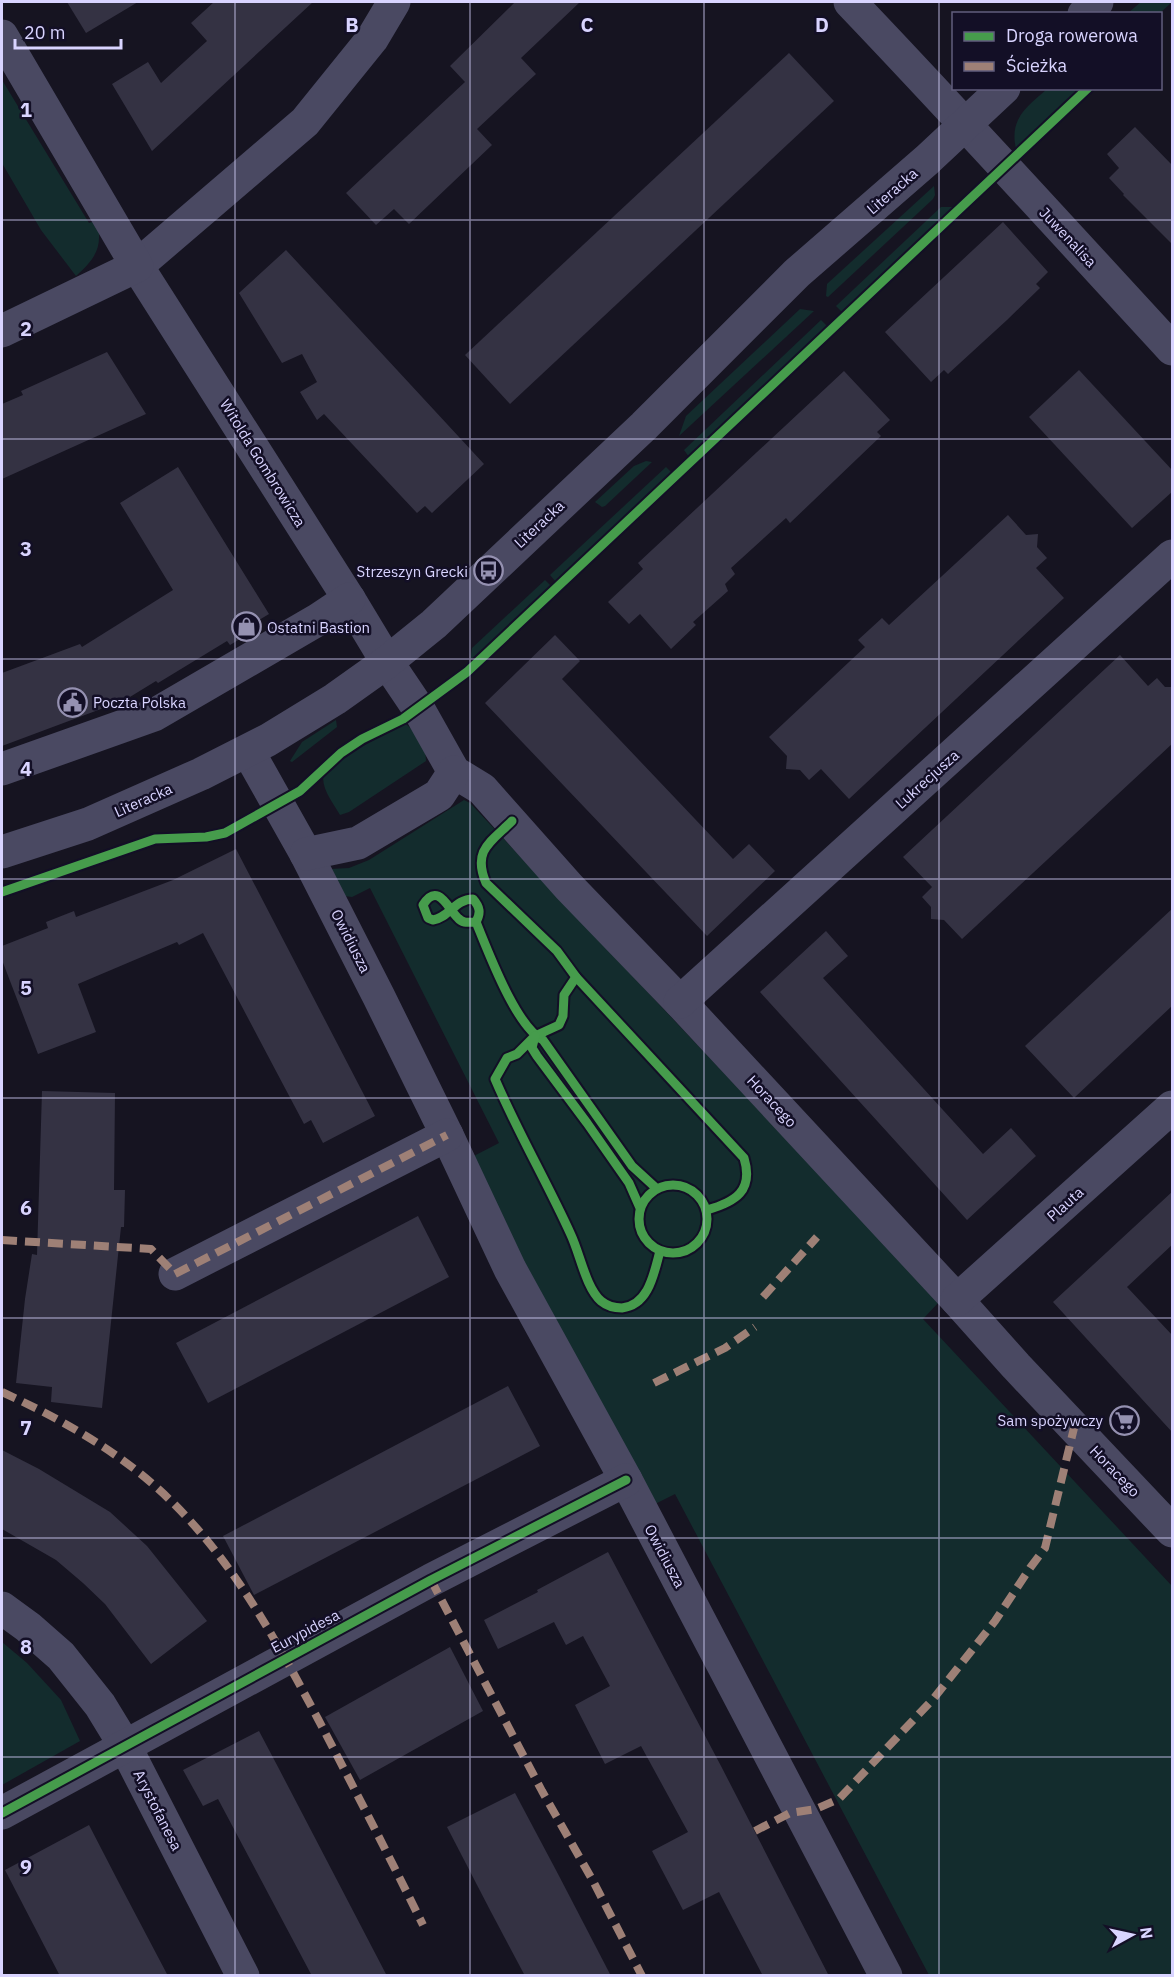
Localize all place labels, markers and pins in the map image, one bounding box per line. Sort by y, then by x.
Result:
bus stop icon: Strzeszyn Grecki [473,555,505,587]
place label: Strzeszyn Grecki [357,562,468,581]
shop icon: Ostatni Bastion [230,611,262,643]
place label: Ostatni Bastion [267,618,370,637]
public building icon: Poczta Polska [56,686,88,718]
place label: Poczta Polska [93,693,186,712]
supermarket icon: Sam spożywczy [1108,1404,1140,1436]
place label: Sam spożywczy [997,1411,1104,1430]

